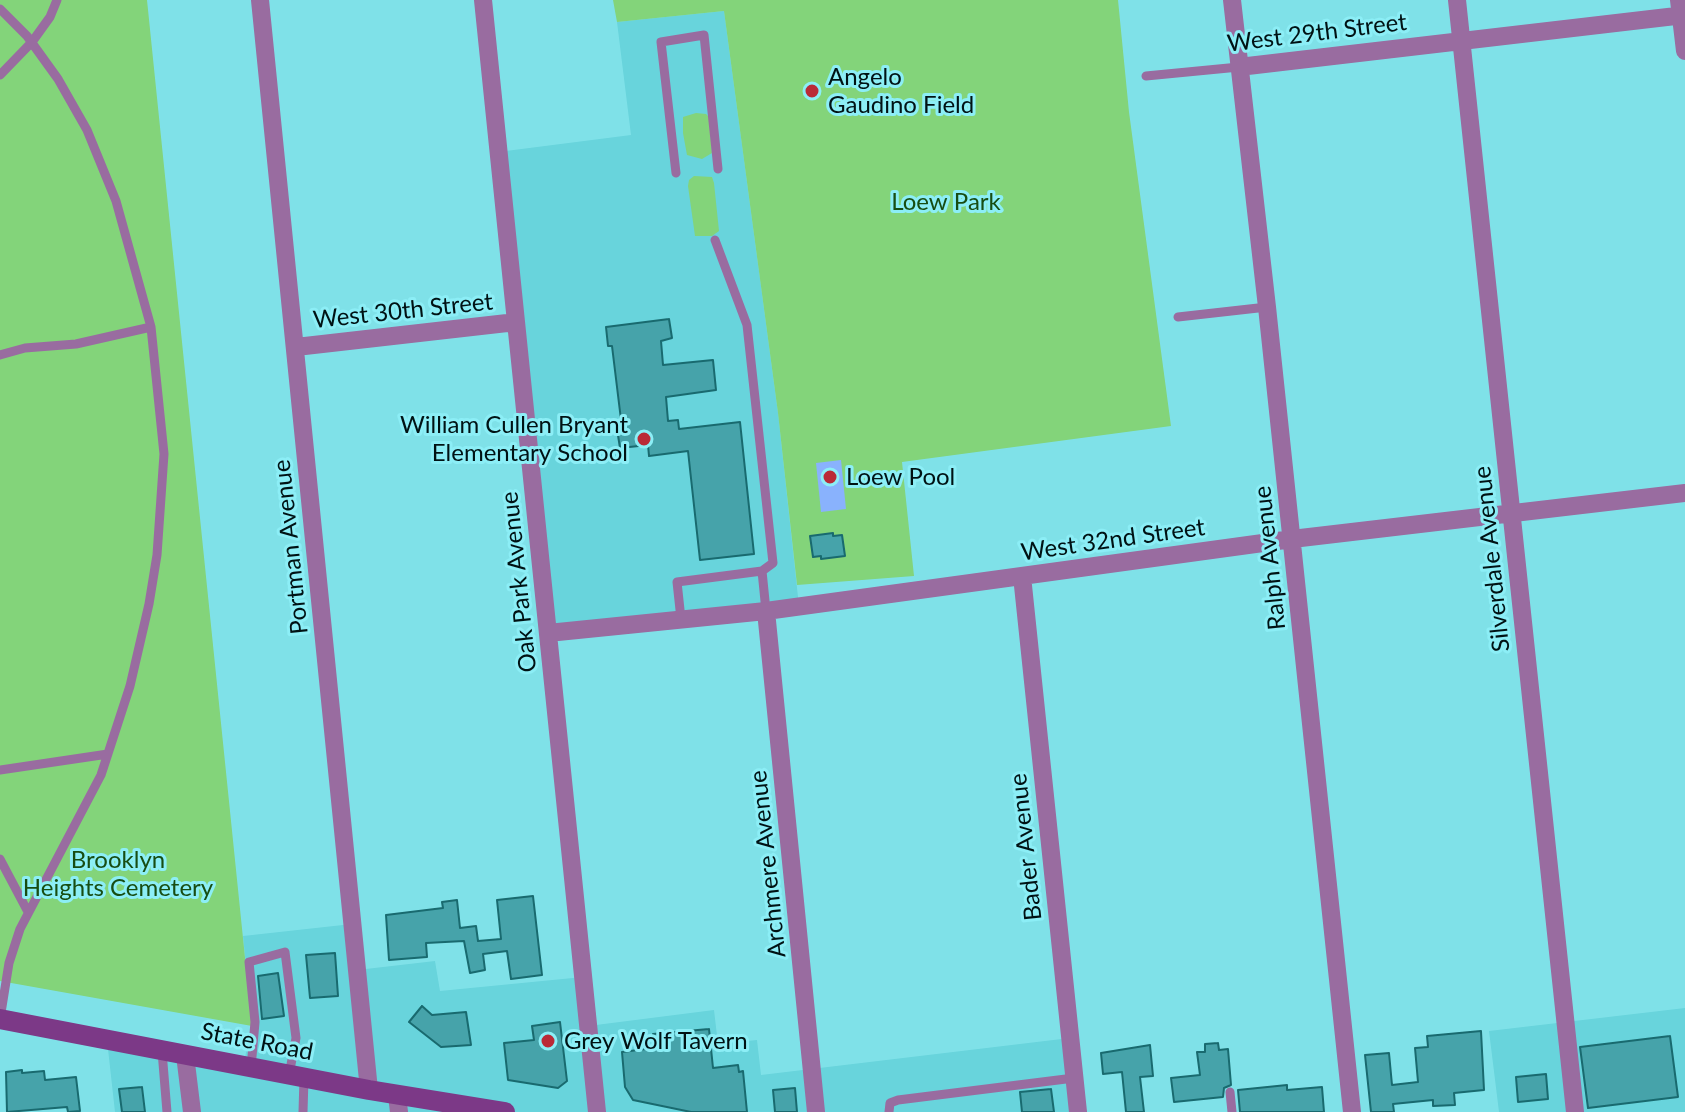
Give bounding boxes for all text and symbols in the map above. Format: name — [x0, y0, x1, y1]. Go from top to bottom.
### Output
street label: West 29th Street — [1226, 8, 1408, 58]
place label: Angelo Gaudino Field — [828, 63, 974, 119]
marker: Angelo Gaudino Field — [803, 82, 821, 100]
park label: Loew Park — [891, 188, 1001, 216]
street label: West 30th Street — [312, 287, 494, 335]
place label: William Cullen Bryant Elementary School — [400, 411, 628, 467]
marker: William Cullen Bryant Elementary School — [635, 430, 653, 448]
street label: Portman Avenue — [268, 458, 314, 636]
place label: Loew Pool — [846, 463, 955, 491]
street label: Silverdale Avenue — [1468, 465, 1516, 653]
marker: Loew Pool — [821, 468, 839, 486]
street label: Ralph Avenue — [1248, 484, 1292, 632]
street label: Oak Park Avenue — [495, 490, 543, 674]
street label: West 32nd Street — [1019, 513, 1207, 567]
street label: Archmere Avenue — [744, 769, 792, 959]
street label: Bader Avenue — [1004, 772, 1048, 922]
park label: Brooklyn Heights Cemetery — [23, 846, 213, 902]
street label: State Road — [199, 1017, 315, 1067]
place label: Grey Wolf Tavern — [564, 1027, 748, 1055]
marker: Grey Wolf Tavern — [539, 1032, 557, 1050]

